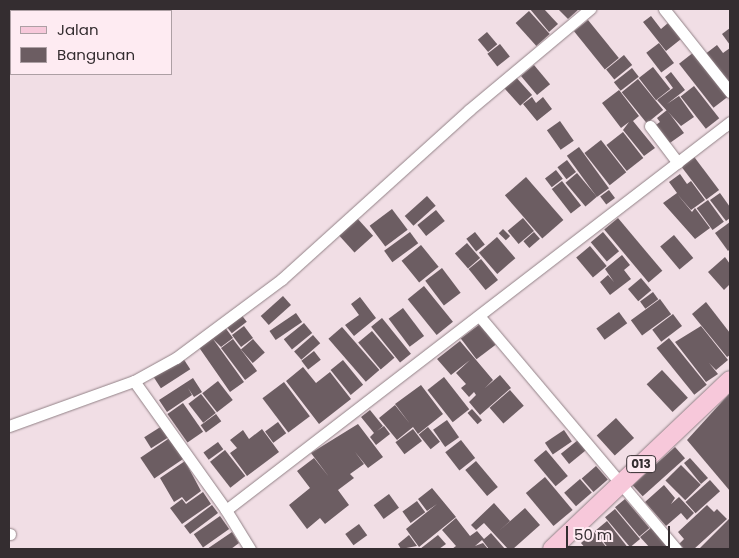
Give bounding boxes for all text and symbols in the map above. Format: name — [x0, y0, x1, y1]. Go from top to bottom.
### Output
legend — [10, 10, 172, 75]
text: Jalan — [57, 19, 99, 40]
text: Bangunan — [57, 44, 135, 65]
road number: 013 — [626, 454, 656, 474]
scale bar — [569, 516, 673, 548]
text: 50 m — [574, 524, 612, 545]

